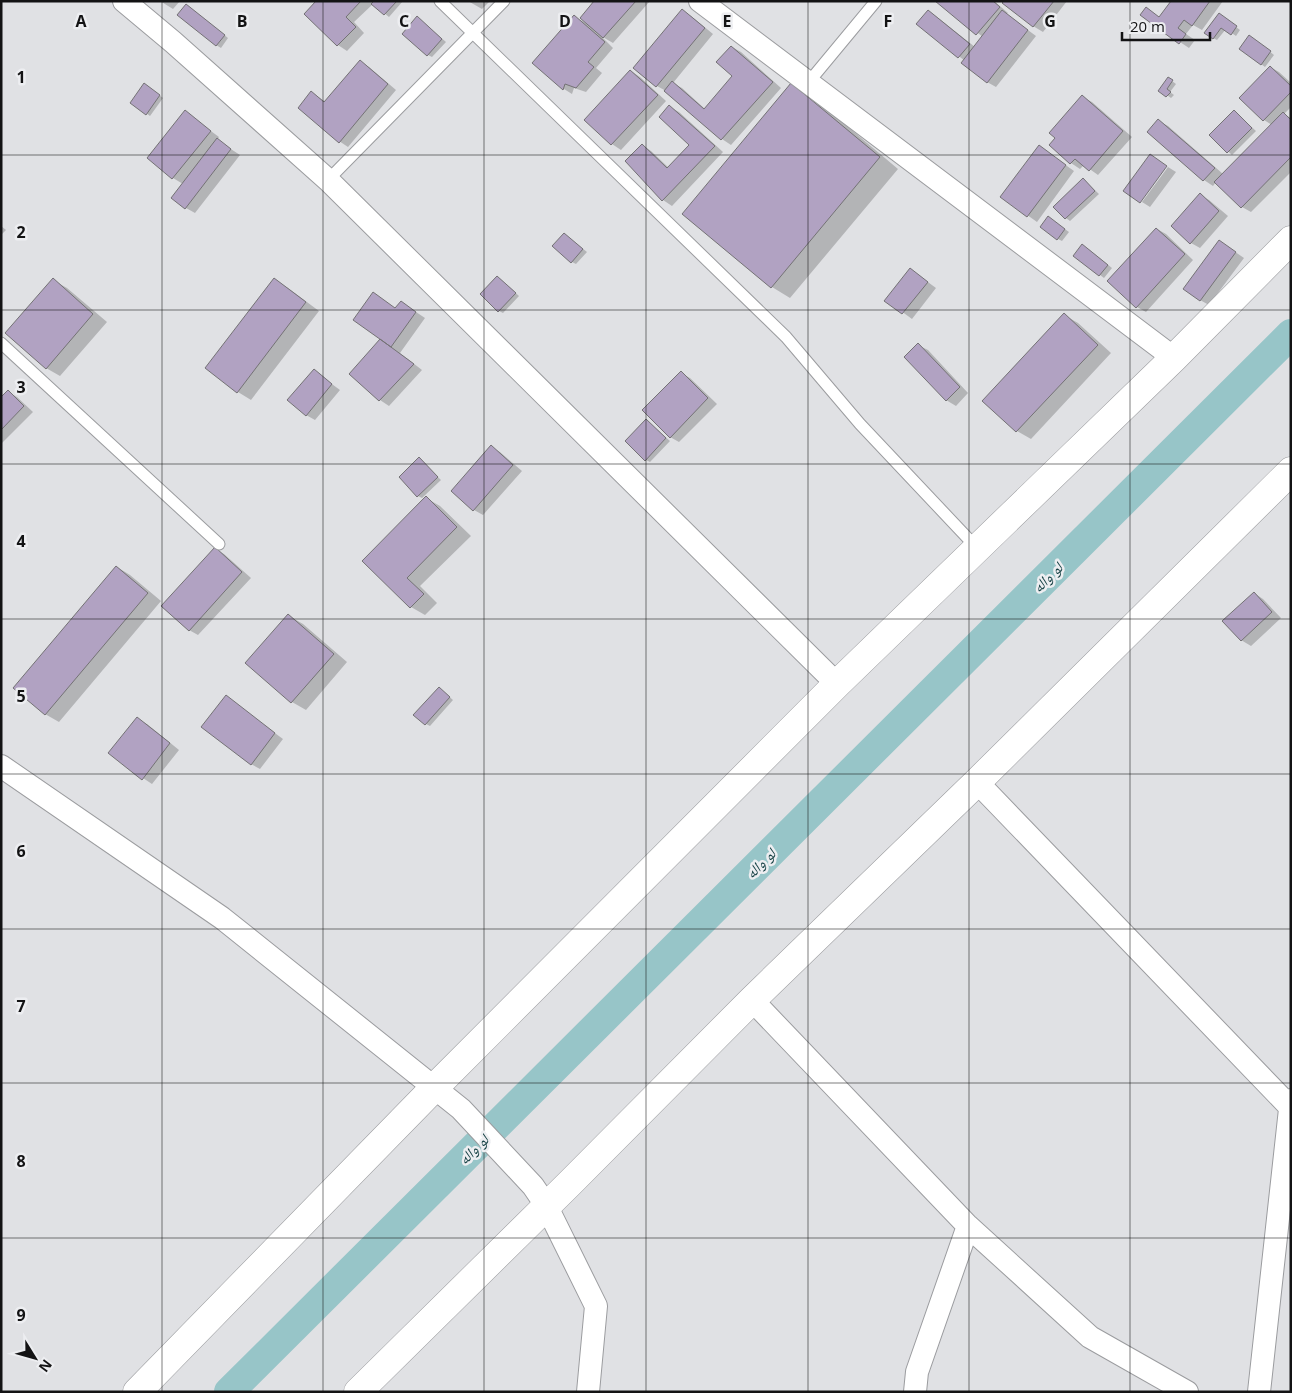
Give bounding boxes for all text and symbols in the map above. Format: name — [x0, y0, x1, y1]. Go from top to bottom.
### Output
text: A — [75, 10, 87, 32]
text: B — [237, 10, 247, 32]
text: C — [399, 10, 409, 32]
text: D — [559, 10, 571, 32]
text: E — [723, 10, 732, 32]
text: F — [884, 10, 892, 32]
text: G — [1044, 10, 1056, 32]
scale bar — [1122, 10, 1210, 42]
text: 20 m — [1130, 16, 1165, 36]
text: 1 — [16, 66, 26, 88]
text: 2 — [16, 221, 26, 243]
text: 3 — [16, 376, 26, 398]
text: 4 — [16, 530, 26, 552]
water label: لو واله — [1028, 556, 1068, 596]
text: 5 — [16, 685, 26, 707]
text: 6 — [16, 840, 26, 862]
water label: لو واله — [741, 842, 781, 882]
text: 7 — [16, 995, 26, 1017]
water label: لو واله — [454, 1128, 494, 1168]
text: 8 — [16, 1150, 26, 1172]
text: 9 — [16, 1304, 26, 1326]
north arrow — [10, 1333, 60, 1383]
text: N — [35, 1356, 57, 1376]

